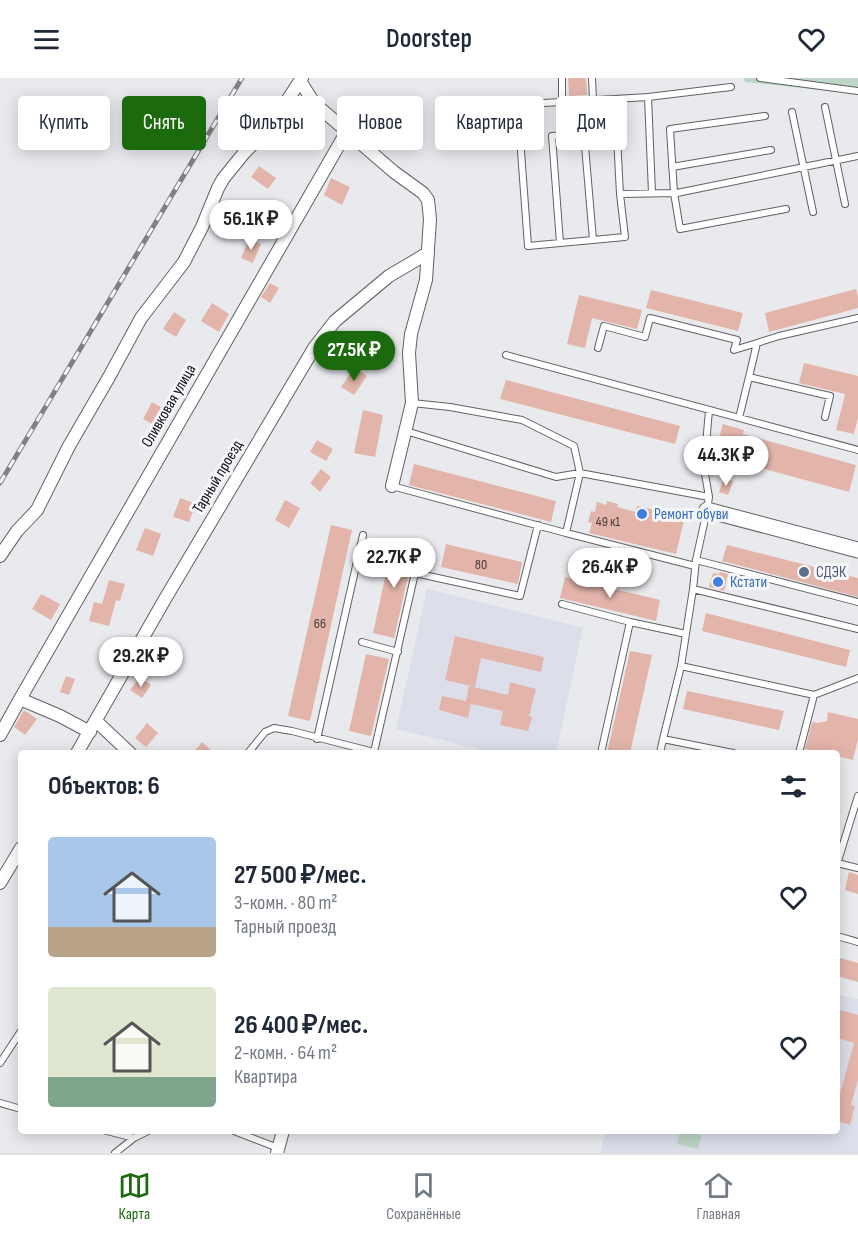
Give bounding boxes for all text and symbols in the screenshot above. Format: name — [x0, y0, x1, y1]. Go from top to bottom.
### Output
icon: menu — [30, 23, 63, 56]
text: Doorstep — [386, 23, 472, 55]
icon: heart — [795, 23, 828, 56]
chip: Купить — [18, 96, 110, 150]
chip: Снять — [122, 96, 206, 150]
chip: Фильтры — [218, 96, 325, 150]
chip: Новое — [337, 96, 423, 150]
chip: Квартира — [435, 96, 544, 150]
chip: Дом — [556, 96, 627, 150]
pin: 56.1K ₽ — [196, 200, 306, 251]
text: 56.1K ₽ — [223, 207, 279, 231]
pin: 27.5K ₽ — [299, 331, 409, 382]
text: 27.5K ₽ — [327, 338, 381, 362]
street label: Оливковая улица — [138, 361, 200, 451]
pin: 44.3K ₽ — [671, 436, 781, 487]
street label: Тарный проезд — [189, 437, 247, 517]
text: 44.3K ₽ — [698, 443, 754, 467]
place label: Ремонт обуви — [654, 505, 728, 524]
marker: Ремонт обуви — [635, 507, 649, 521]
house number: 49 к1 — [596, 513, 620, 530]
pin: 22.7K ₽ — [339, 538, 449, 589]
text: 22.7K ₽ — [367, 545, 421, 569]
pin: 26.4K ₽ — [555, 548, 665, 599]
text: 26.4K ₽ — [582, 555, 638, 579]
house number: 80 — [475, 556, 487, 573]
place label: СДЭК — [816, 563, 847, 582]
marker: СДЭК — [797, 565, 811, 579]
place label: Кстати — [730, 573, 767, 592]
marker: Кстати — [711, 575, 725, 589]
house number: 66 — [314, 615, 326, 632]
pin: 29.2K ₽ — [86, 637, 196, 688]
text: 29.2K ₽ — [113, 644, 169, 668]
icon: filters — [777, 770, 810, 803]
text: Объектов: 6 — [48, 771, 160, 802]
text: 27 500 ₽/мес. — [234, 860, 367, 891]
icon: home — [96, 861, 168, 933]
icon: heart — [777, 881, 810, 914]
text: 3-комн. · 80 m² — [234, 891, 338, 915]
text: Тарный проезд — [234, 915, 336, 939]
text: 26 400 ₽/мес. — [234, 1010, 368, 1041]
icon: home — [96, 1011, 168, 1083]
icon: heart — [777, 1031, 810, 1064]
text: 2-комн. · 64 m² — [234, 1041, 337, 1065]
text: Квартира — [234, 1065, 298, 1089]
tab: Карта — [118, 1169, 151, 1224]
tab: Сохранённые — [386, 1169, 461, 1224]
tab: Главная — [697, 1169, 740, 1224]

